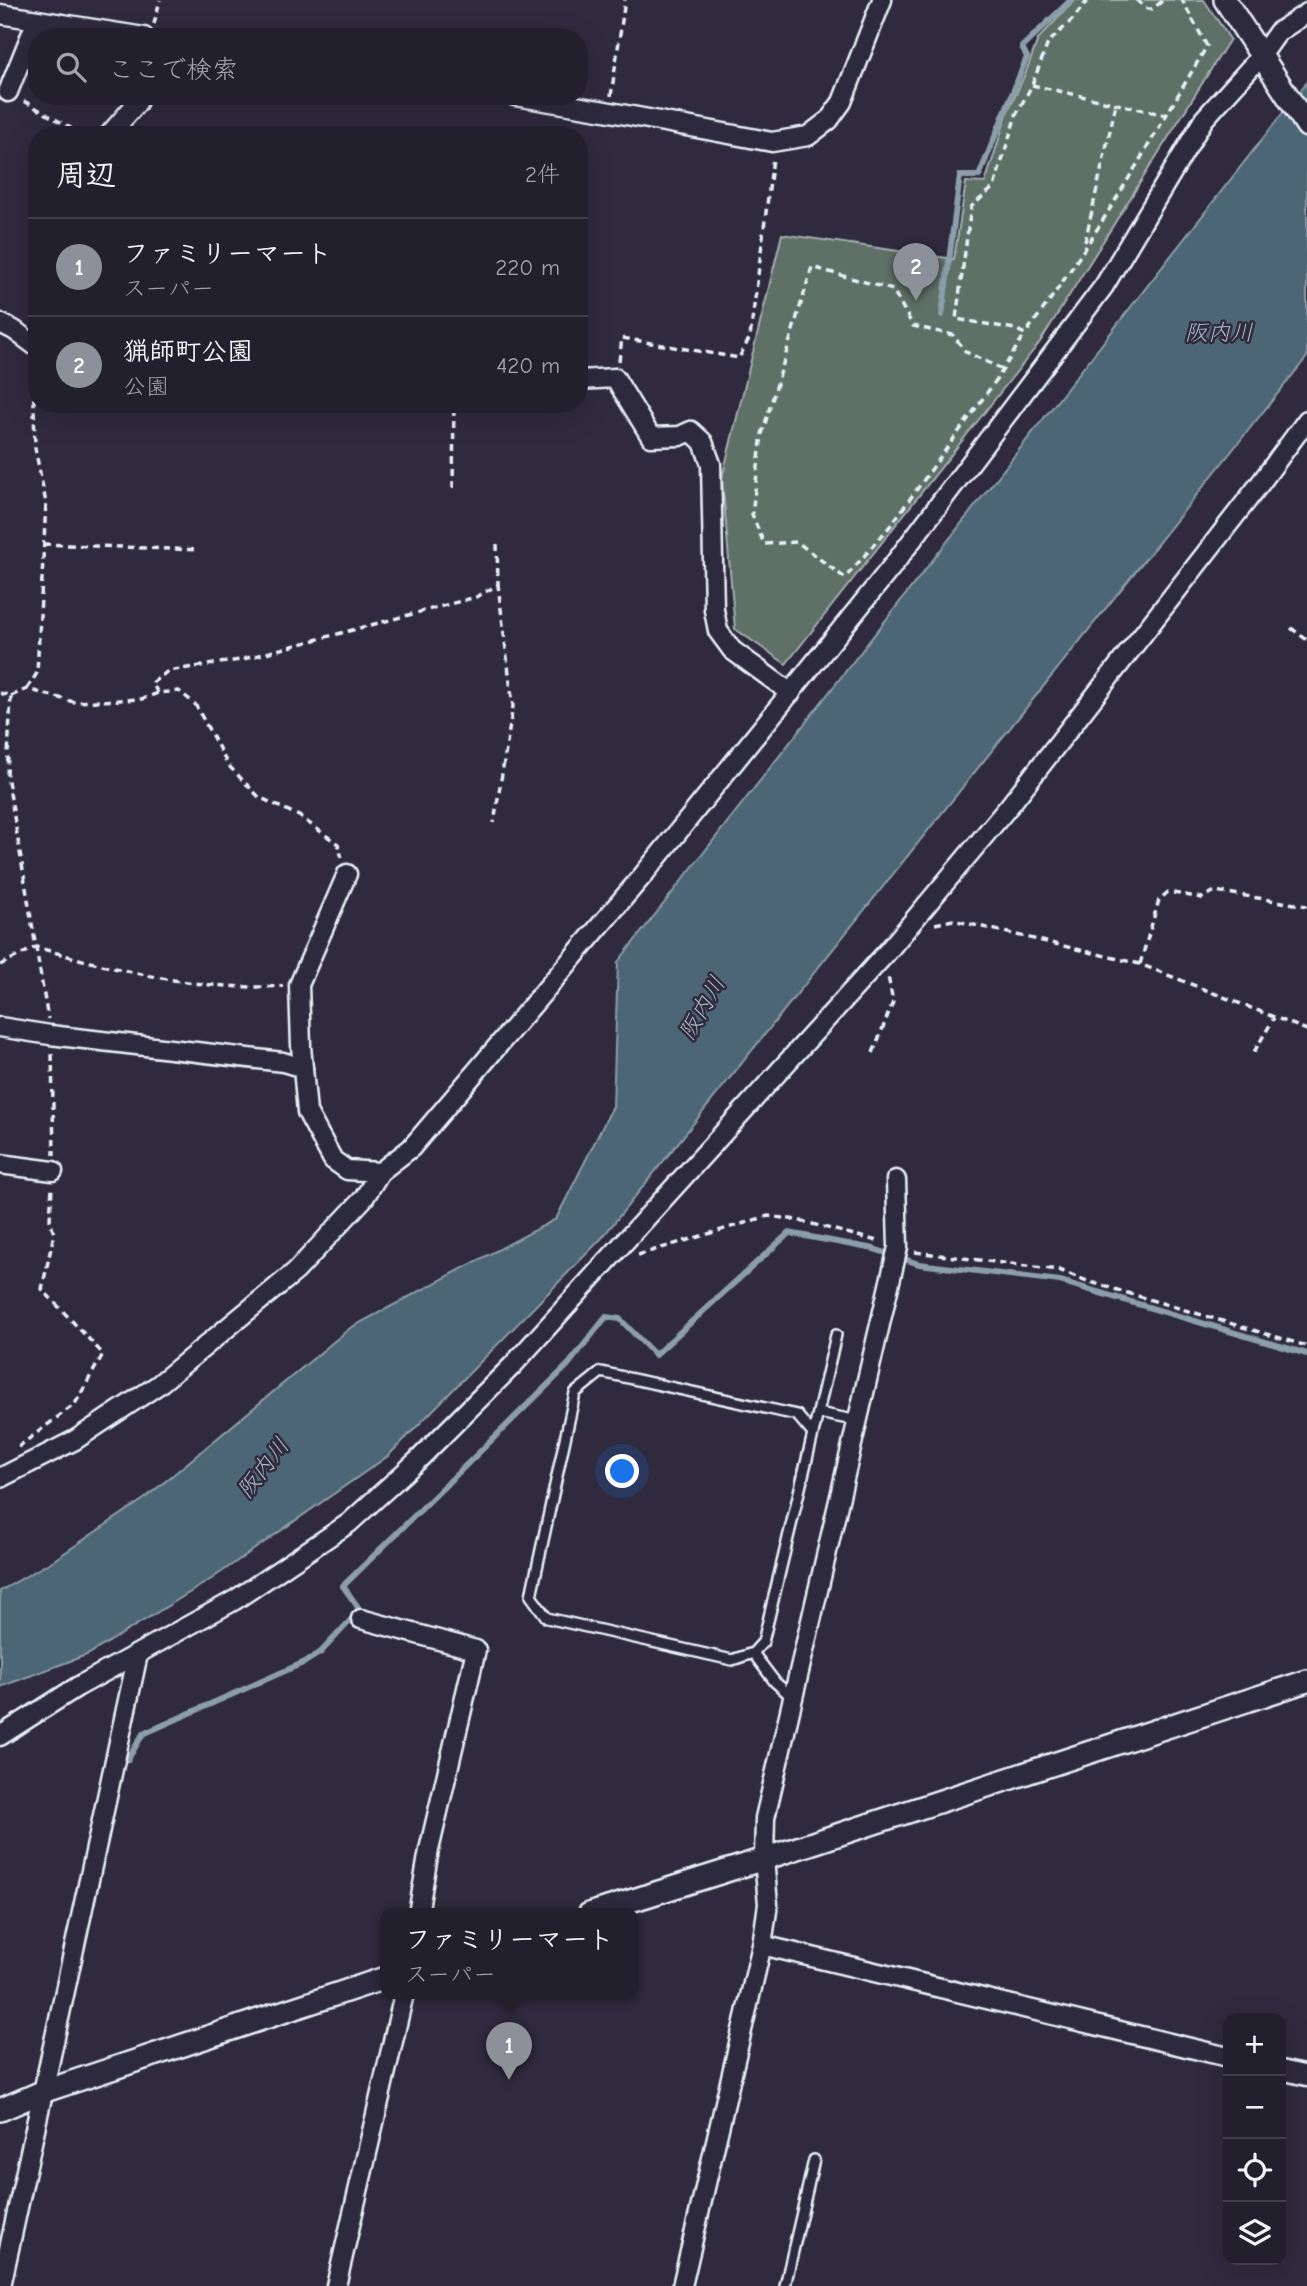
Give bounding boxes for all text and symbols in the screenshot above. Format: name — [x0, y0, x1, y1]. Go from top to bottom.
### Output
search box — [28, 28, 588, 105]
icon: search — [52, 48, 90, 86]
text: ここで検索 — [108, 55, 238, 85]
text: 周辺 — [56, 158, 116, 193]
text: 2件 — [525, 161, 560, 188]
text: ファミリーマート — [123, 239, 332, 269]
pin: 2 — [893, 243, 939, 301]
text: 1 — [74, 254, 84, 281]
text: 220 m — [495, 254, 560, 281]
text: スーパー — [123, 275, 214, 302]
water label: 阪内川 — [1185, 319, 1254, 346]
text: 猟師町公園 — [123, 337, 253, 367]
text: 2 — [73, 352, 85, 379]
text: 420 m — [496, 352, 560, 379]
text: 公園 — [123, 373, 169, 400]
water label: 阪内川 — [673, 971, 731, 1045]
water label: 阪内川 — [231, 1433, 295, 1503]
your location — [605, 1454, 639, 1488]
popup — [380, 1908, 639, 1999]
text: ファミリーマート — [405, 1925, 614, 1955]
text: スーパー — [405, 1961, 496, 1988]
map controls — [1223, 2013, 1286, 2265]
button: + — [1223, 2013, 1286, 2076]
pin: 1 — [486, 2022, 532, 2080]
button: − — [1223, 2076, 1286, 2139]
button: locate — [1223, 2139, 1286, 2202]
button: layers — [1223, 2202, 1286, 2265]

